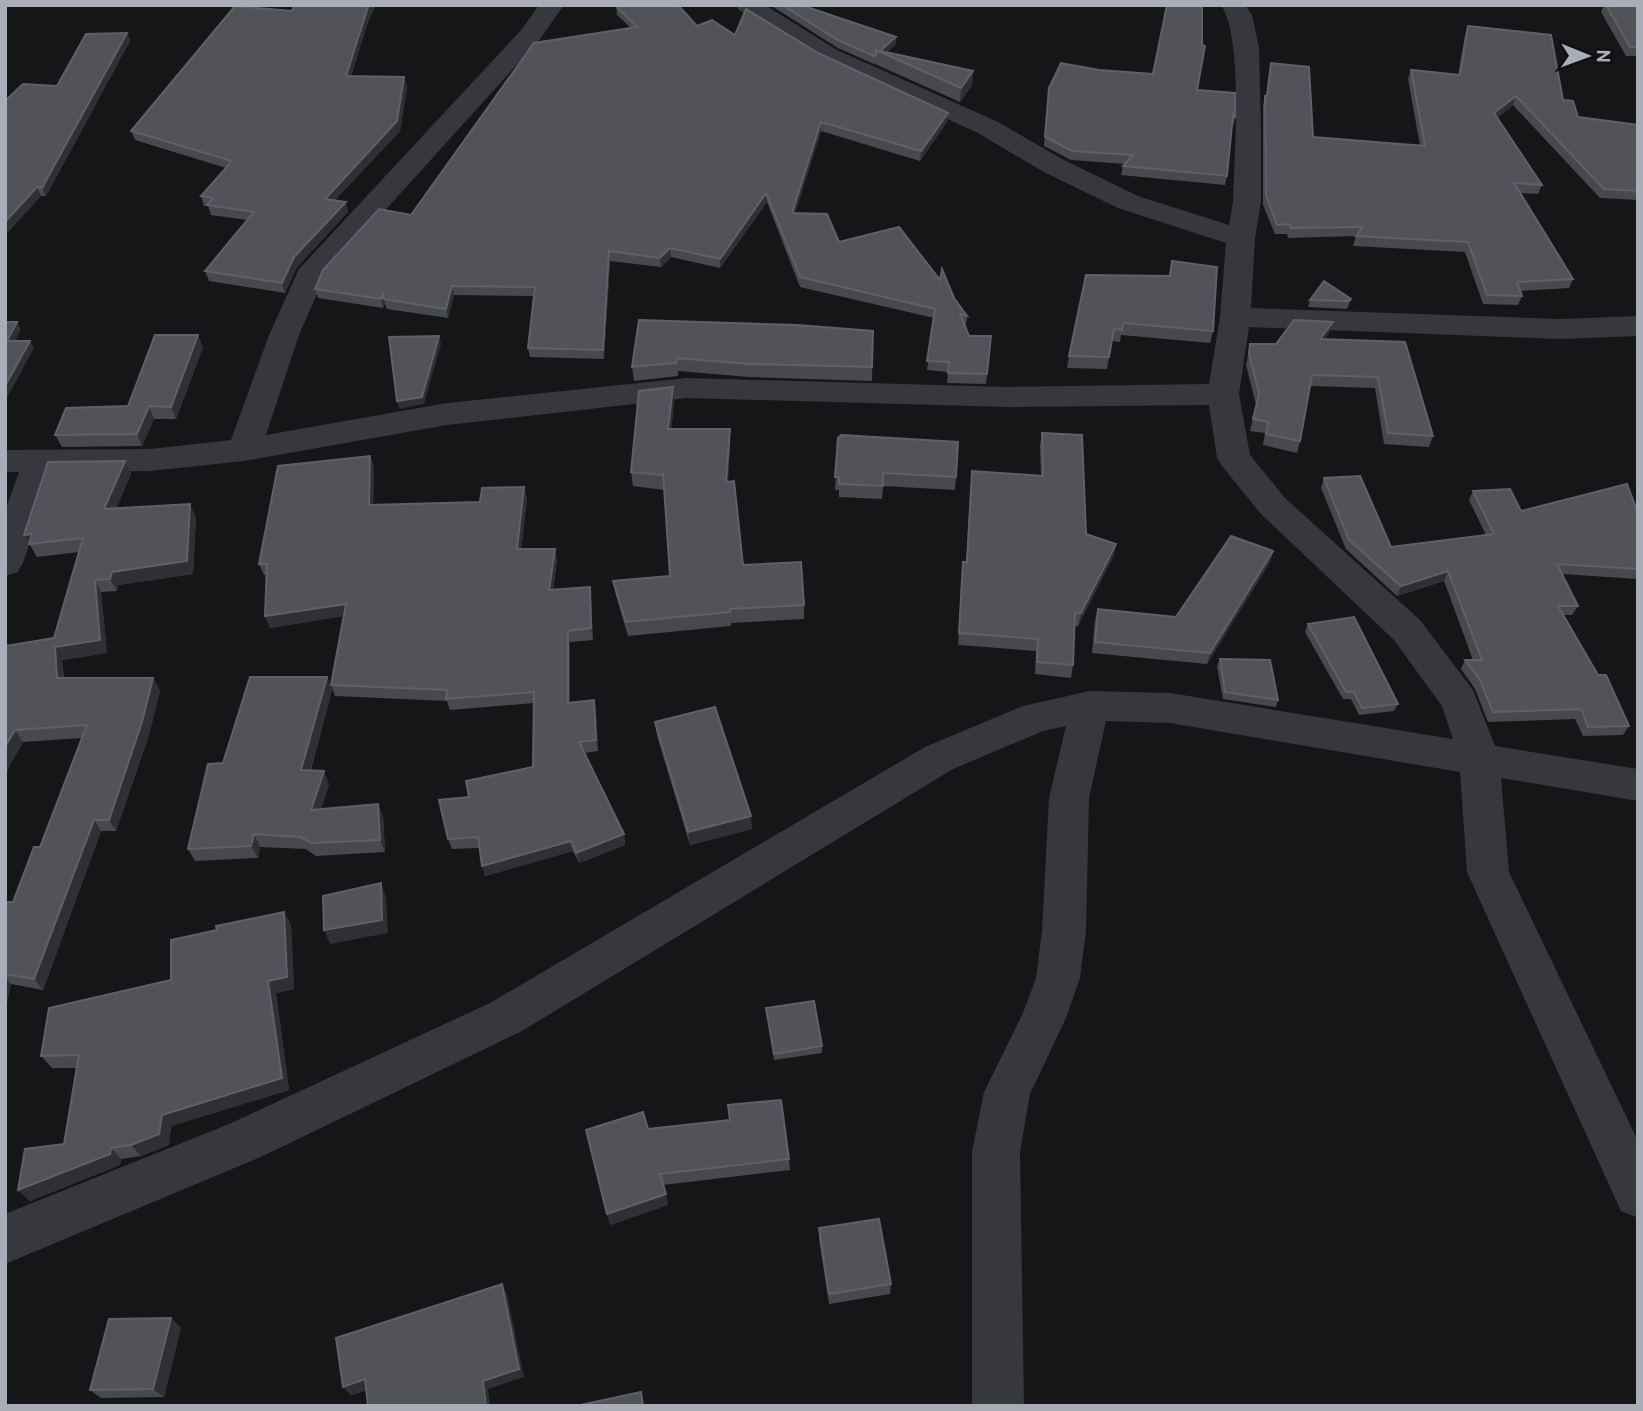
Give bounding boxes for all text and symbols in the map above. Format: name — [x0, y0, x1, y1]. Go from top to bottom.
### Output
north arrow — [1552, 21, 1622, 91]
text: N — [1590, 49, 1614, 63]

